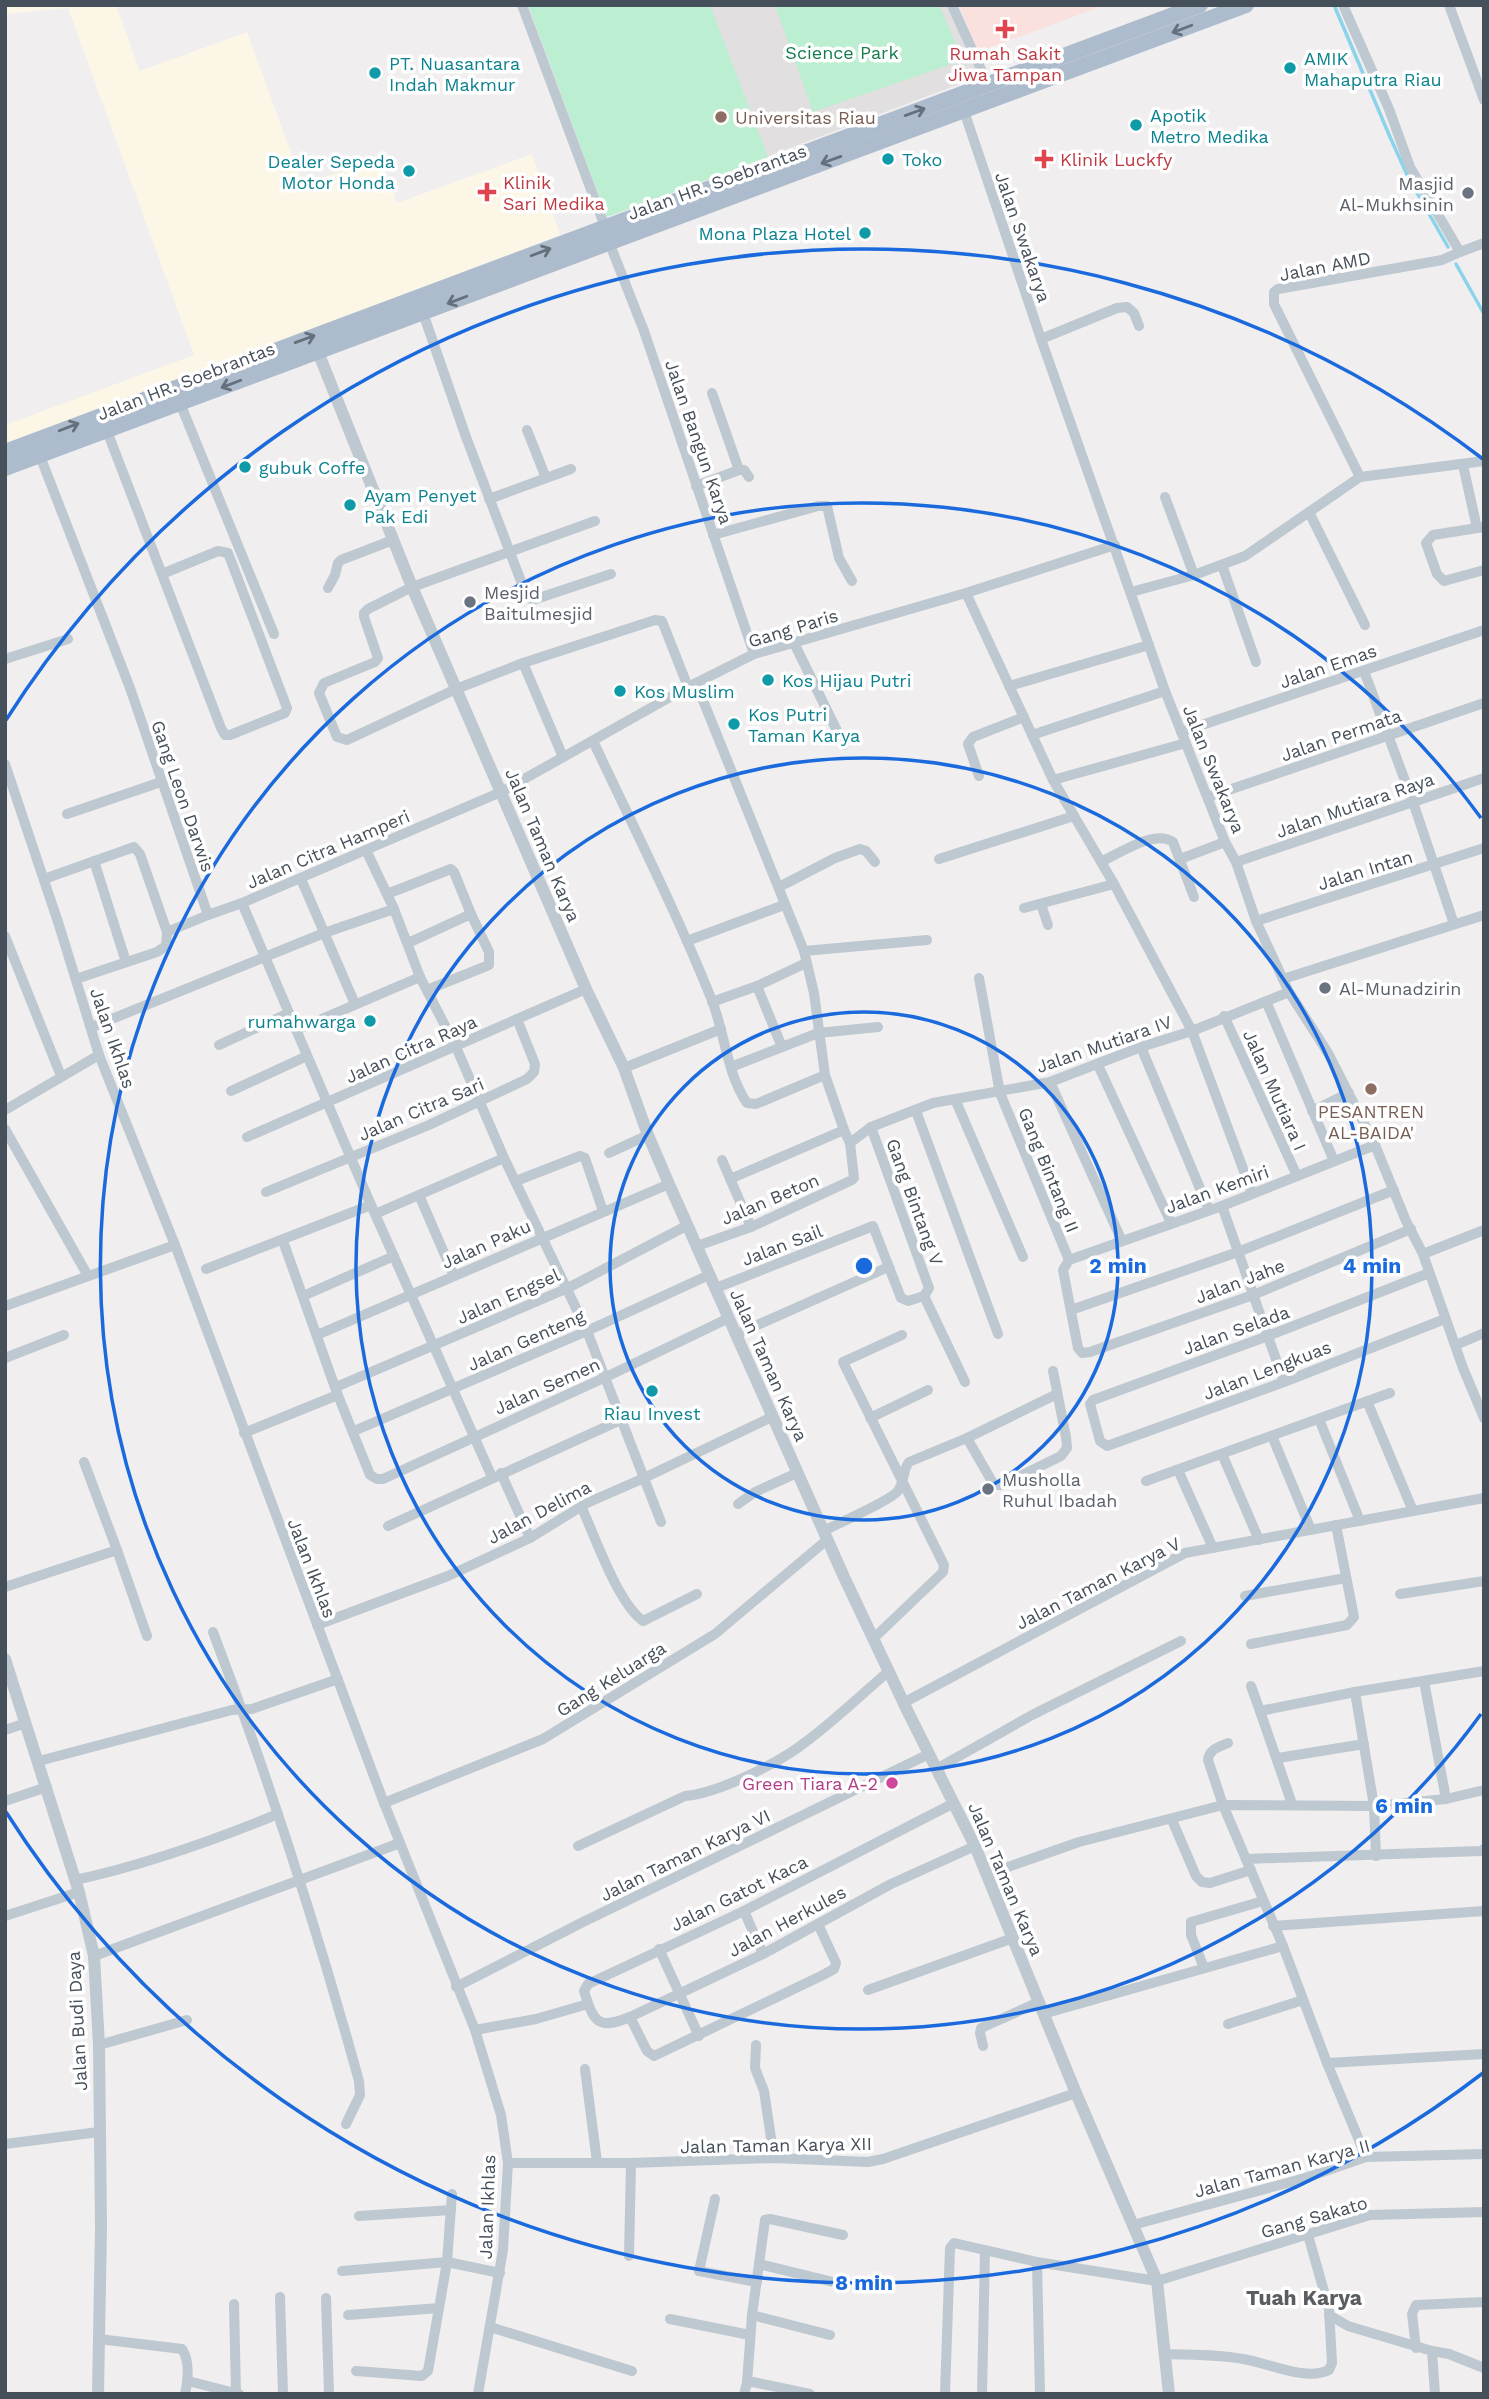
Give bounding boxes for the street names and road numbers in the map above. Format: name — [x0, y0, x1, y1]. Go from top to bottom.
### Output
street label: Jalan HR. Soebrantas — [625, 140, 809, 224]
street label: Jalan Swakarya — [991, 169, 1055, 305]
street label: Jalan AMD — [1278, 247, 1372, 285]
street label: Jalan HR. Soebrantas — [94, 337, 278, 425]
street label: Jalan Bangun Karya — [661, 357, 737, 527]
street label: Gang Paris — [746, 604, 840, 652]
street label: Jalan Emas — [1277, 640, 1379, 692]
street label: Jalan Swakarya — [1179, 702, 1249, 836]
street label: Jalan Permata — [1278, 705, 1404, 765]
street label: Gang Leon Darwis — [147, 717, 219, 875]
street label: Jalan Taman Karya — [501, 765, 585, 925]
street label: Jalan Mutiara Raya — [1273, 768, 1437, 842]
street label: Jalan Citra Hamperi — [243, 805, 413, 893]
street label: Jalan Intan — [1315, 846, 1415, 894]
street label: Jalan Ikhlas — [86, 985, 140, 1091]
street label: Jalan Citra Raya — [342, 1011, 480, 1087]
street label: Jalan Mutiara IV — [1034, 1011, 1175, 1077]
street label: Jalan Mutiara I — [1239, 1026, 1311, 1154]
street label: Jalan Citra Sari — [355, 1073, 487, 1145]
street label: Gang Bintang II — [1014, 1104, 1084, 1236]
street label: Gang Bintang V — [882, 1136, 948, 1269]
street label: Jalan Kemiri — [1162, 1161, 1272, 1217]
street label: Jalan Beton — [718, 1169, 822, 1229]
street label: Jalan Paku — [438, 1215, 534, 1273]
street label: Jalan Sail — [739, 1220, 826, 1270]
street label: Jalan Jahe — [1192, 1254, 1288, 1308]
street label: Jalan Engsel — [453, 1264, 563, 1328]
street label: Jalan Taman Karya — [726, 1285, 812, 1445]
street label: Jalan Selada — [1180, 1301, 1292, 1359]
street label: Jalan Genteng — [464, 1305, 588, 1375]
street label: Jalan Lengkuas — [1200, 1336, 1334, 1404]
street label: Jalan Semen — [491, 1353, 603, 1419]
street label: Jalan Delima — [484, 1476, 594, 1548]
street label: Jalan Ikhlas — [283, 1515, 341, 1621]
street label: Jalan Taman Karya V — [1012, 1532, 1184, 1634]
street label: Gang Keluarga — [552, 1637, 670, 1721]
street label: Jalan Taman Karya — [964, 1799, 1048, 1959]
street label: Jalan Taman Karya VI — [596, 1805, 774, 1905]
street label: Jalan Gatot Kaca — [667, 1851, 811, 1935]
street label: Jalan Herkules — [724, 1881, 850, 1961]
street label: Jalan Budi Daya — [63, 1951, 91, 2091]
street label: Jalan Taman Karya XII — [680, 2133, 872, 2157]
street label: Jalan Taman Karya II — [1192, 2134, 1372, 2202]
street label: Jalan Ikhlas — [475, 2154, 499, 2260]
street label: Gang Sakato — [1258, 2192, 1370, 2242]

